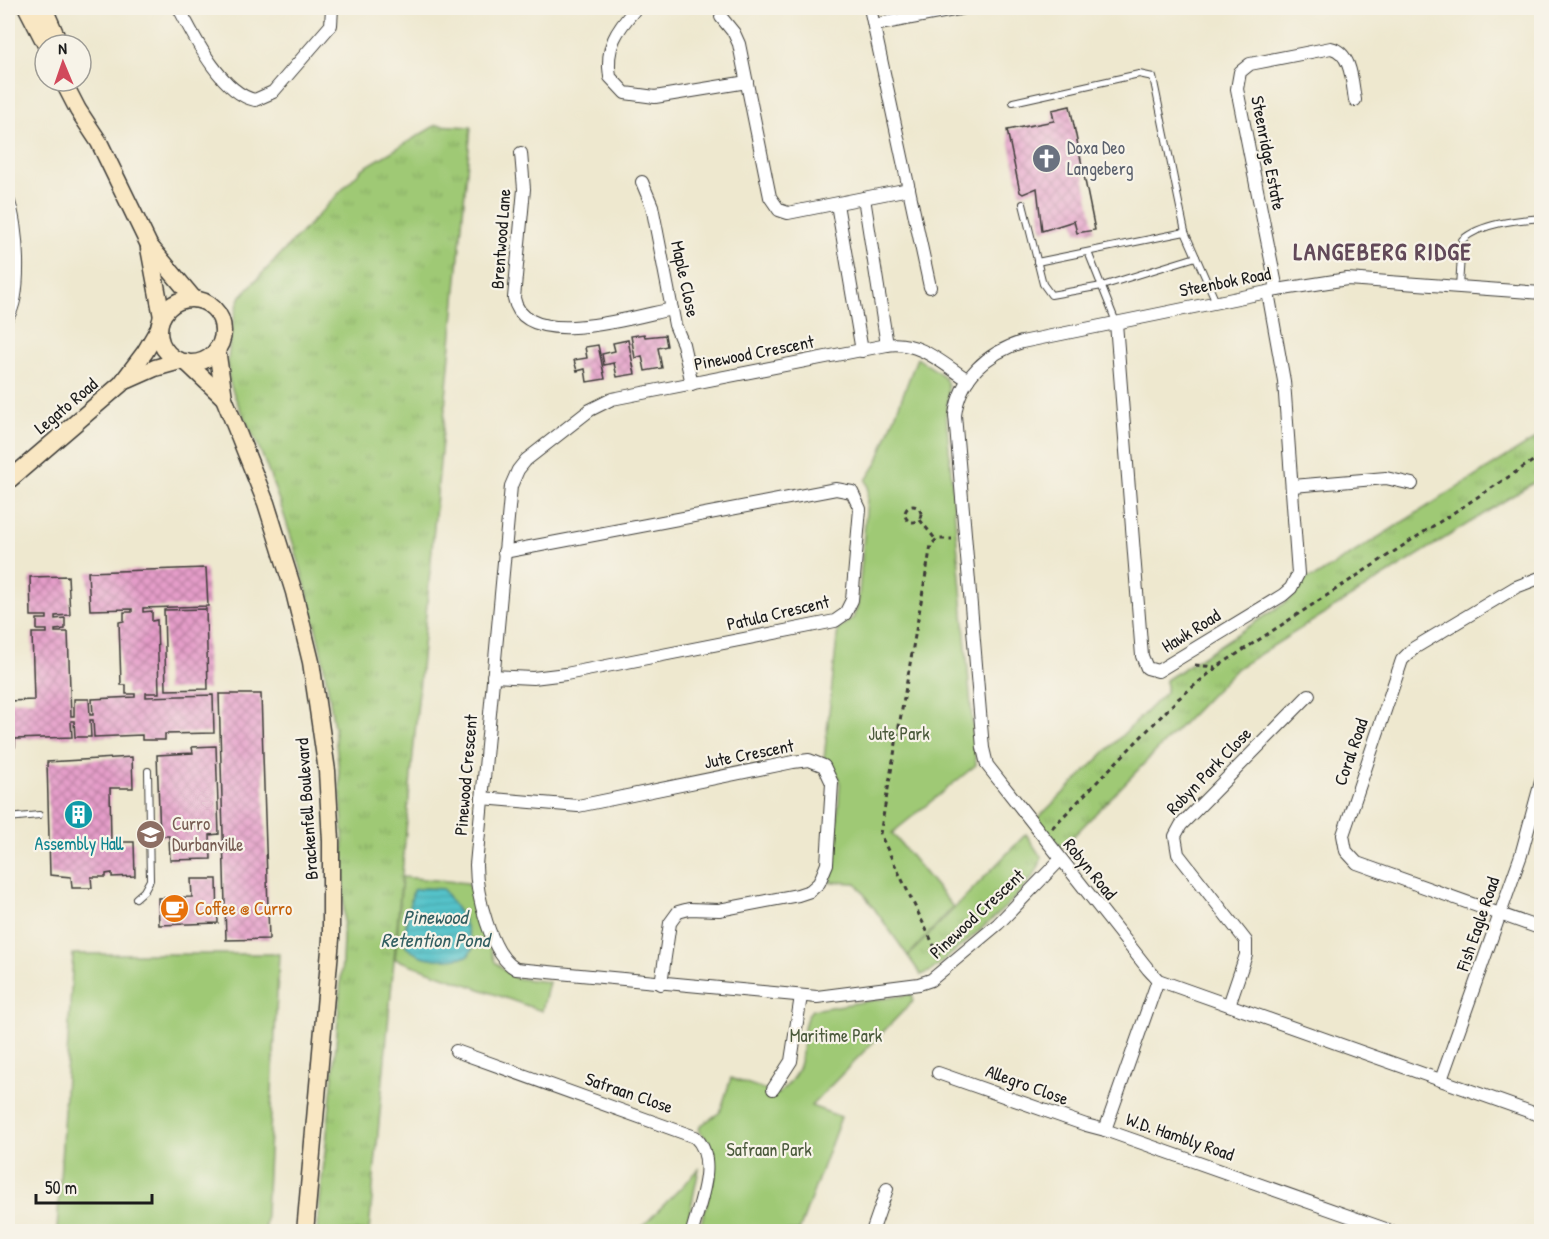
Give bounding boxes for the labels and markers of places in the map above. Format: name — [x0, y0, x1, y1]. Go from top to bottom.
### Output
place label: Doxa Deo Langeberg — [1067, 135, 1134, 181]
church icon: Doxa Deo Langeberg — [1030, 142, 1062, 174]
building icon: Assembly Hall — [63, 799, 95, 831]
place label: Curro Durbanville — [172, 811, 243, 857]
school or university icon: Curro Durbanville — [135, 818, 167, 850]
place label: Assembly Hall — [34, 831, 124, 856]
cafe icon: Coffee @ Curro — [158, 893, 190, 925]
place label: Coffee @ Curro — [195, 896, 292, 921]

